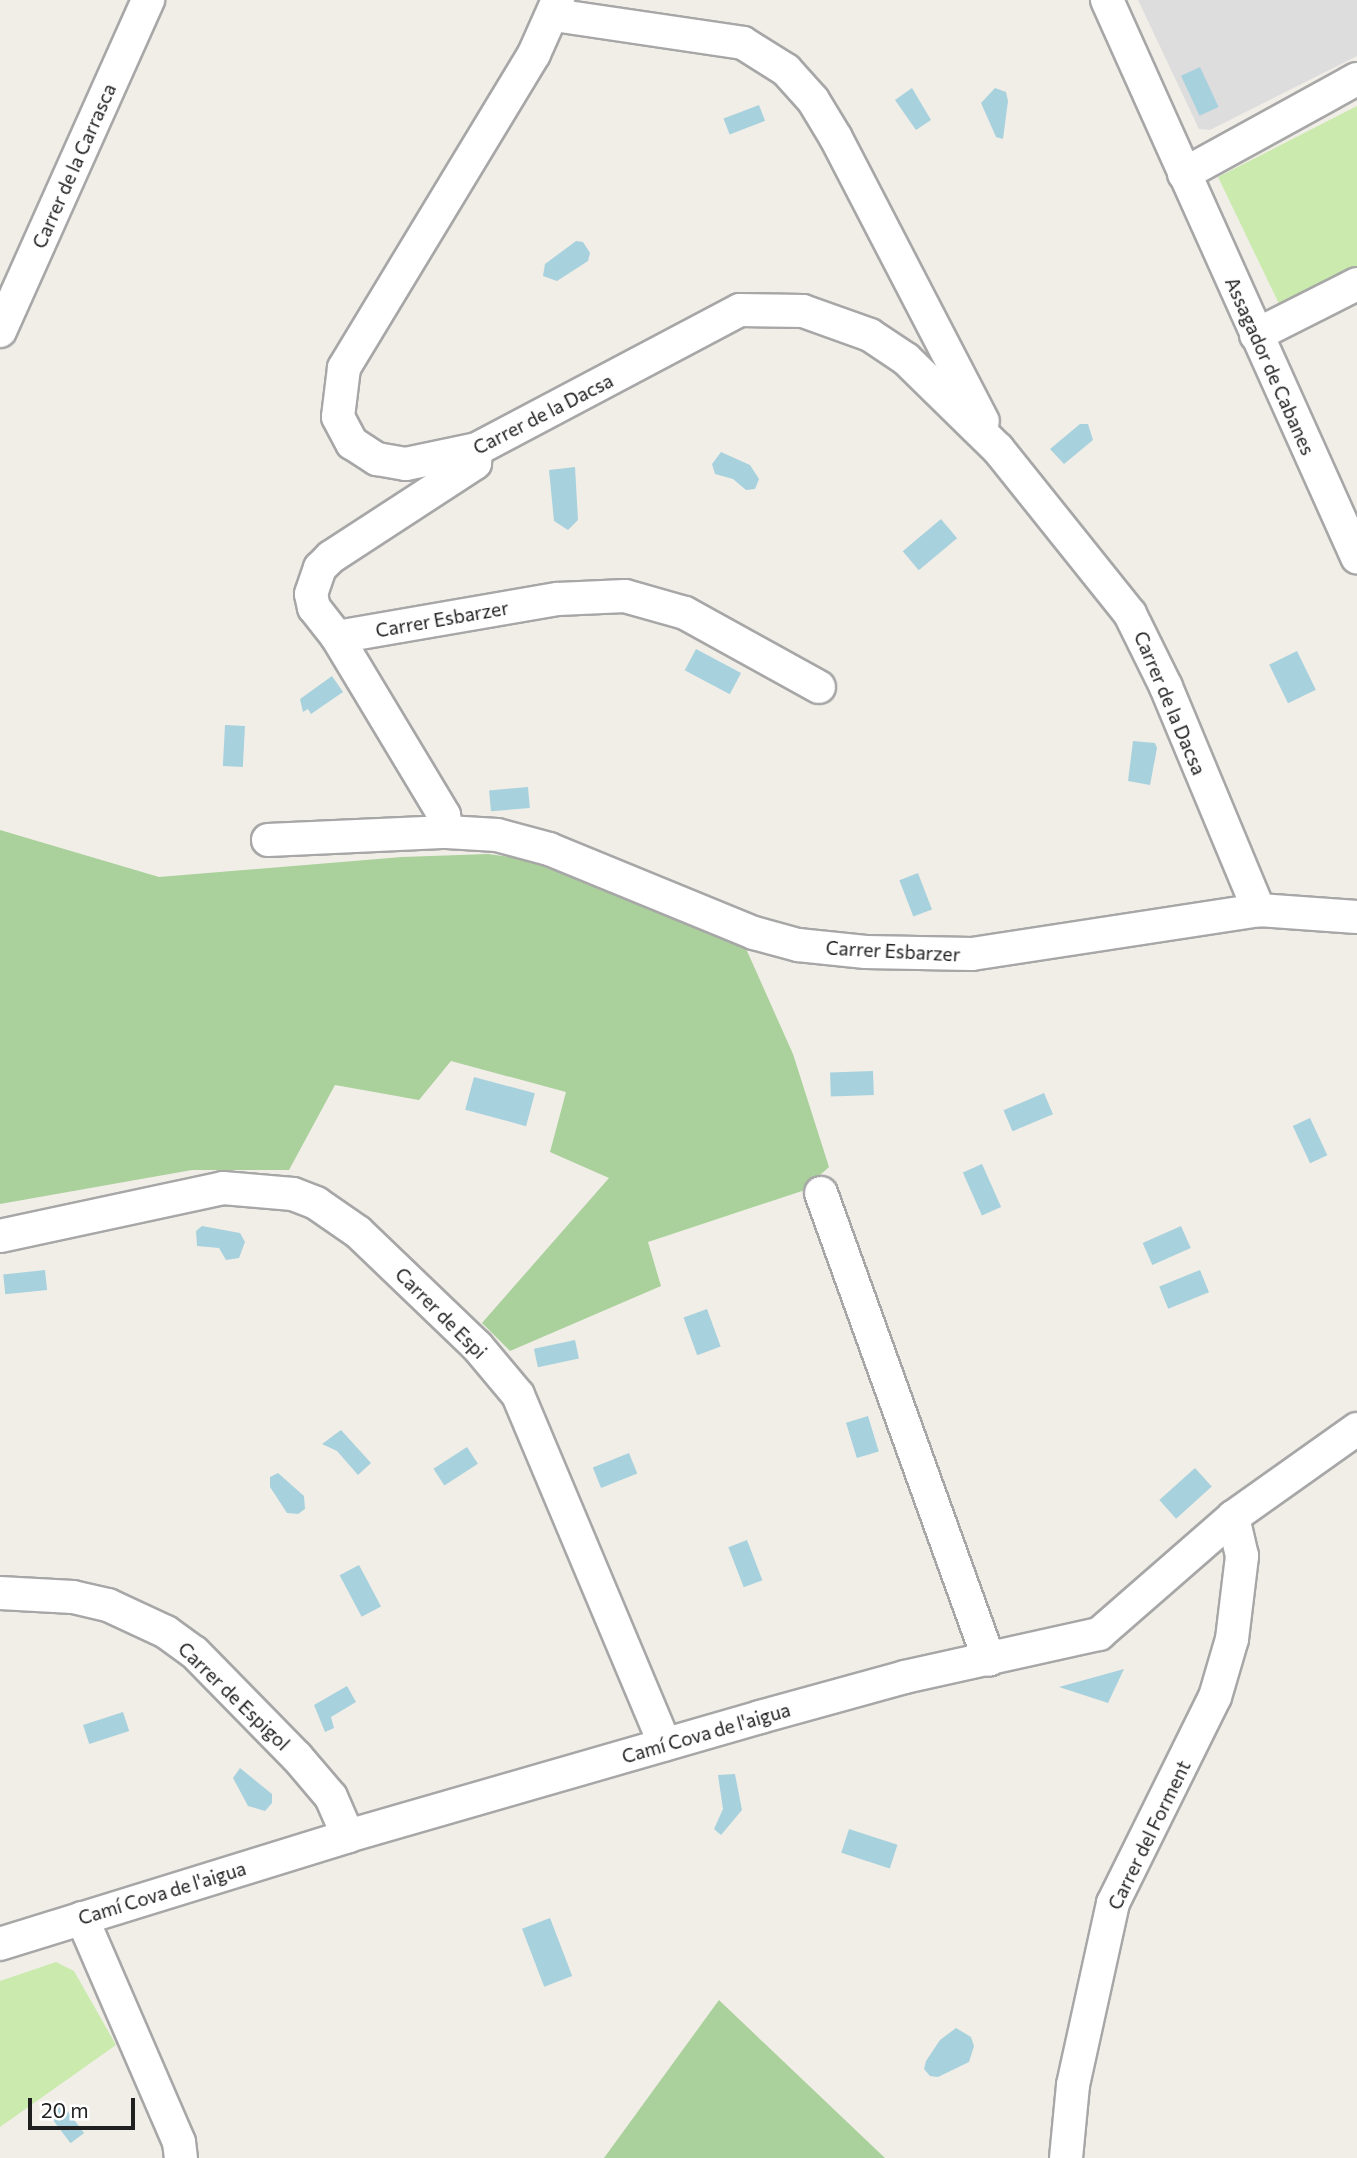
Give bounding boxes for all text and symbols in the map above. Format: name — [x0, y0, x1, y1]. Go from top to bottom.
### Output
street label: Carrer de la Carrasca — [27, 80, 121, 252]
street label: Assagador de Cabanes — [1220, 274, 1320, 458]
street label: Carrer de la Dacsa — [469, 369, 617, 459]
street label: Carrer Esbarzer — [374, 596, 510, 642]
street label: Carrer de la Dacsa — [1129, 628, 1211, 778]
street label: Carrer Esbarzer — [825, 936, 961, 966]
street label: Carrer de Espi — [391, 1263, 491, 1363]
street label: Carrer de Espigol — [174, 1637, 294, 1755]
street label: Camí Cova de l'aigua — [619, 1698, 793, 1768]
street label: Carrer del Forment — [1103, 1757, 1195, 1913]
street label: Camí Cova de l'aigua — [75, 1857, 249, 1929]
scale bar — [32, 2084, 138, 2128]
text: 20 m — [41, 2097, 89, 2122]

